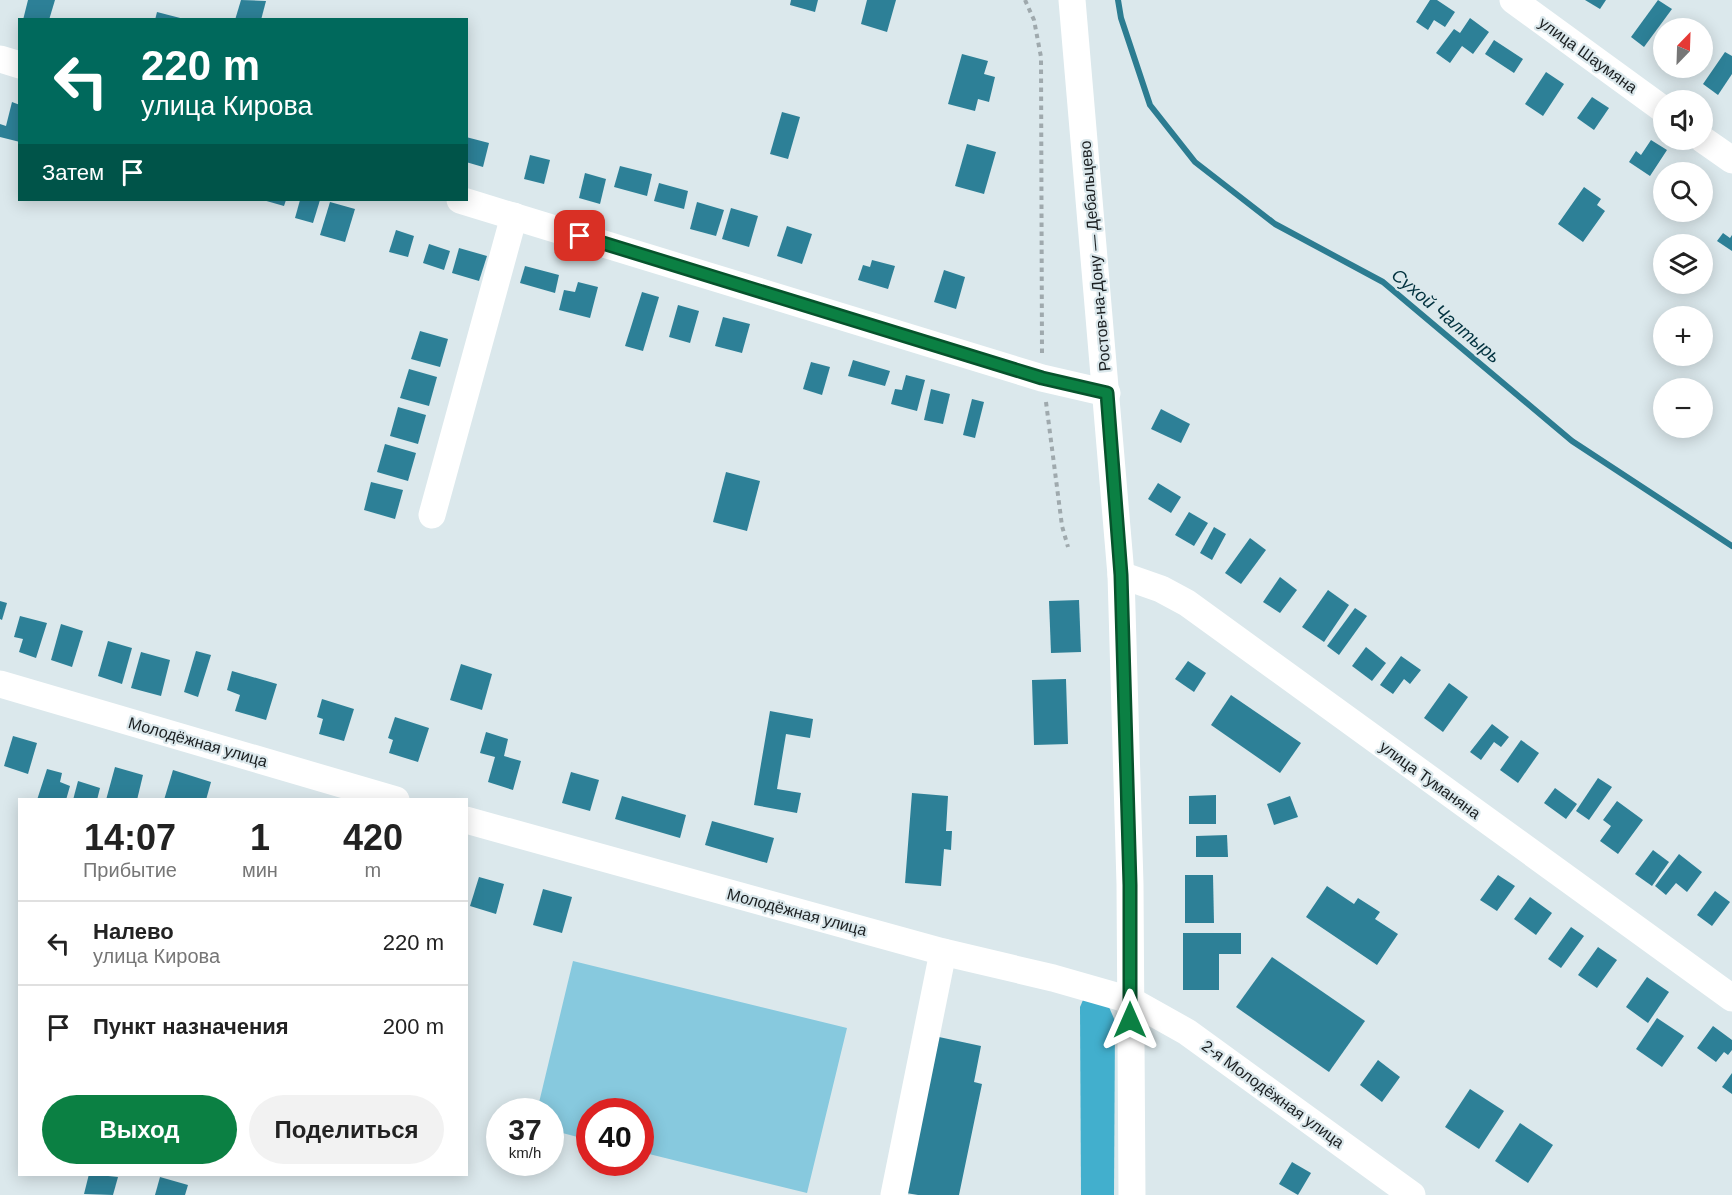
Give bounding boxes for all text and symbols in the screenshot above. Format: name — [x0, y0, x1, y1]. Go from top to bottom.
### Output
street label: улица Шаумяна — [1536, 14, 1640, 96]
north arrow — [1653, 18, 1713, 78]
map controls — [1653, 18, 1713, 438]
icon: left — [42, 42, 120, 120]
text: 220 m — [141, 42, 260, 89]
button: sound — [1653, 90, 1713, 150]
text: улица Кирова — [141, 91, 313, 121]
street label: Ростов-на-Дону — Дебальцево — [1076, 140, 1114, 372]
icon: arrive — [116, 156, 149, 189]
text: Затем — [42, 160, 104, 185]
button: search — [1653, 162, 1713, 222]
pin — [554, 210, 605, 261]
icon: arrive — [563, 219, 596, 252]
button: layers — [1653, 234, 1713, 294]
water label: Сухой Чалтырь — [1388, 265, 1504, 367]
button: + — [1653, 306, 1713, 366]
button: − — [1653, 378, 1713, 438]
street label: Молодёжная улица — [126, 714, 270, 770]
street label: улица Туманяна — [1376, 738, 1484, 822]
text: 14:07 — [84, 817, 176, 858]
text: 1 — [250, 817, 270, 858]
text: 420 — [343, 817, 403, 858]
text: Прибытие — [83, 859, 177, 881]
text: мин — [242, 859, 278, 881]
text: m — [365, 859, 381, 881]
street label: Молодёжная улица — [725, 885, 869, 939]
text: Налево — [93, 919, 174, 944]
icon: left — [42, 927, 75, 960]
text: 220 m — [383, 930, 444, 955]
text: улица Кирова — [93, 945, 220, 967]
position arrow — [1098, 988, 1162, 1052]
icon: arrive — [42, 1011, 75, 1044]
text: Пункт назначения — [93, 1014, 289, 1039]
text: 200 m — [383, 1014, 444, 1039]
street label: 2-я Молодёжная улица — [1199, 1037, 1347, 1151]
button: Выход — [42, 1095, 237, 1164]
button: Поделиться — [249, 1095, 444, 1164]
speed limit sign: 40 — [576, 1098, 654, 1176]
text: 37 — [508, 1113, 542, 1146]
text: km/h — [509, 1144, 541, 1161]

